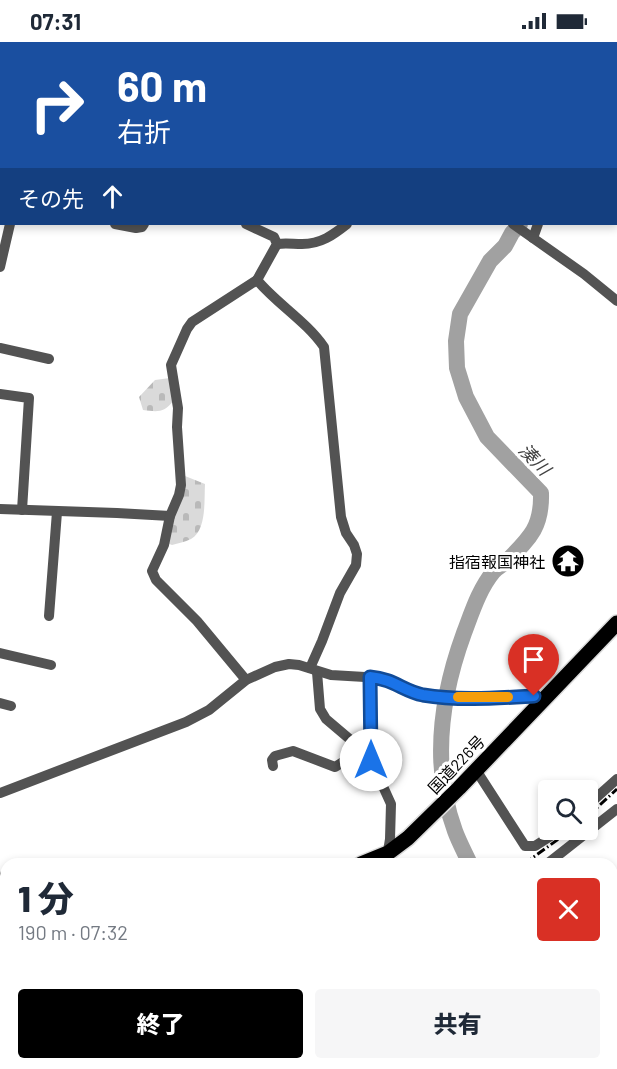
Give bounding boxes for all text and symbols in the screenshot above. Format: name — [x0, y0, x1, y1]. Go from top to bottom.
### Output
text: 07:31 — [30, 8, 81, 34]
text: 60 m — [117, 60, 207, 110]
icon: right — [18, 66, 96, 144]
text: 右折 — [117, 115, 171, 147]
icon: ahead — [96, 180, 129, 213]
text: その先 — [18, 185, 84, 211]
water label: 湊川 — [515, 438, 557, 481]
temple icon: 指宿報国神社 — [550, 543, 586, 579]
place label: 指宿報国神社 — [449, 552, 545, 571]
pin — [508, 634, 559, 696]
icon: arrive — [517, 643, 550, 676]
position arrow — [339, 728, 403, 792]
street label: 国道226号 — [424, 731, 488, 797]
map controls — [538, 780, 598, 840]
button: search — [538, 780, 598, 840]
text: 1 分 — [18, 876, 74, 919]
button: close — [537, 878, 600, 941]
text: 190 m · 07:32 — [18, 920, 128, 944]
button: 終了 — [18, 989, 303, 1058]
button: 共有 — [315, 989, 600, 1058]

